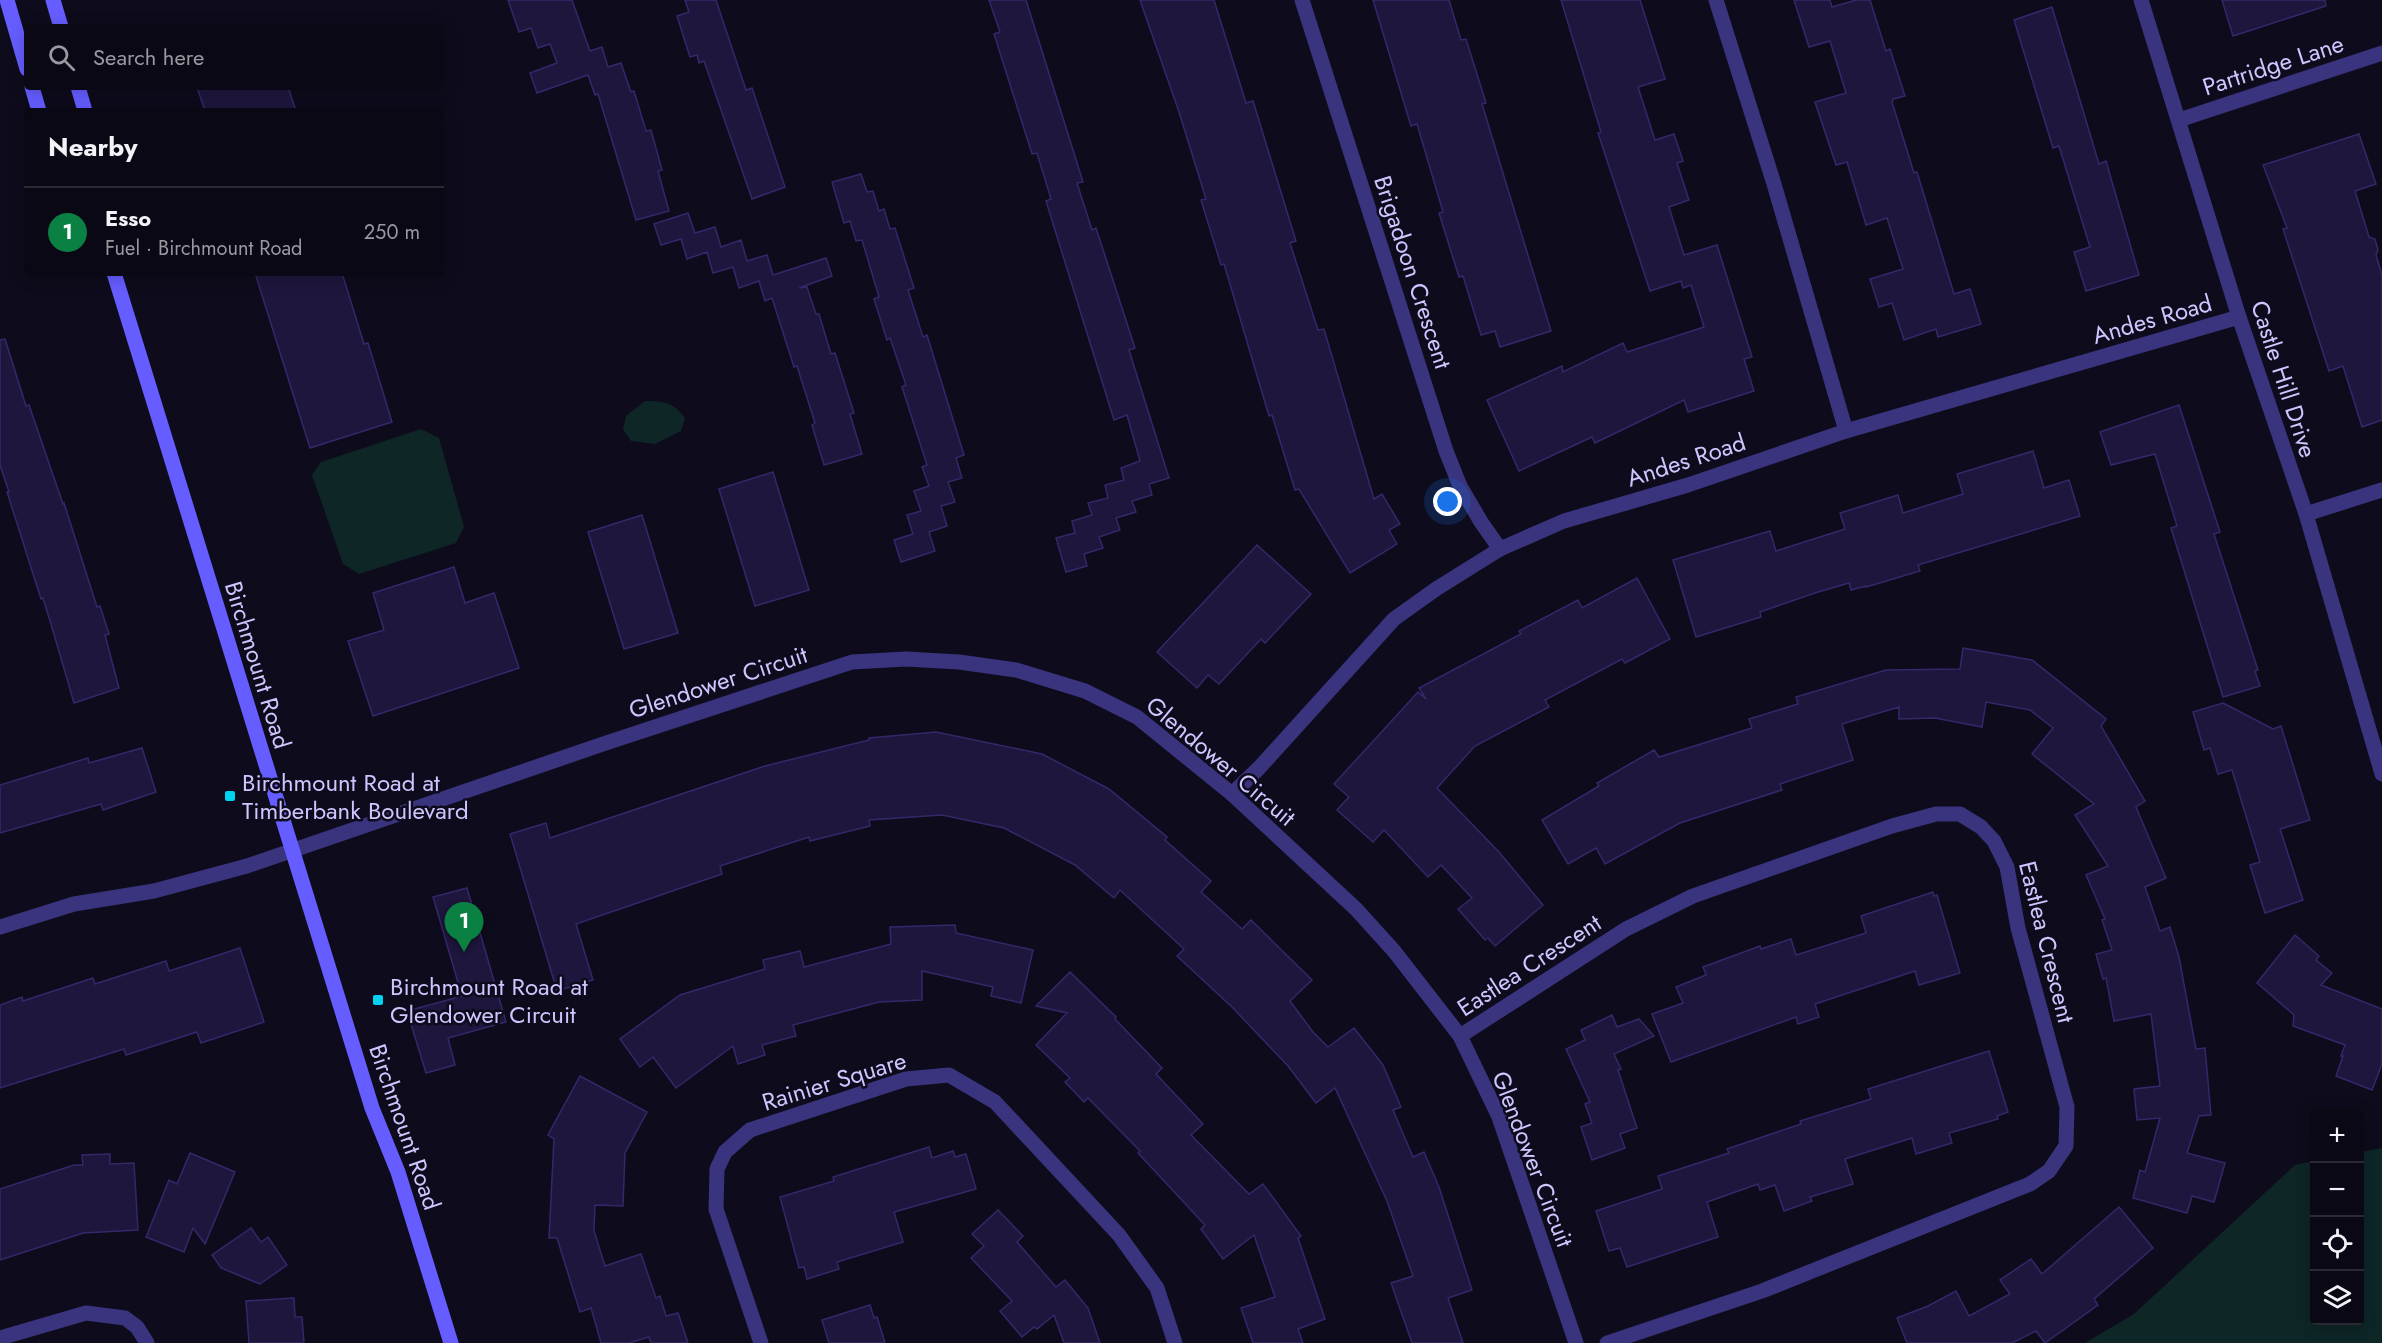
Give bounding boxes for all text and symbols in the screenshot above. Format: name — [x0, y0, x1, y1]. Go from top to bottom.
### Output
search box — [24, 24, 444, 90]
street label: Partridge Lane — [2198, 26, 2348, 104]
icon: search — [45, 41, 78, 74]
text: Search here — [93, 41, 204, 73]
text: Nearby — [48, 128, 137, 166]
street label: Brigadoon Crescent — [1365, 171, 1461, 373]
text: Esso — [105, 202, 151, 234]
text: 1 — [62, 218, 73, 247]
text: 250 m — [364, 218, 420, 247]
text: Fuel · Birchmount Road — [105, 234, 302, 263]
street label: Andes Road — [2088, 285, 2216, 353]
street label: Castle Hill Drive — [2242, 296, 2326, 462]
street label: Andes Road — [1622, 424, 1750, 496]
your location — [1433, 487, 1462, 516]
street label: Birchmount Road — [216, 577, 300, 753]
street label: Glendower Circuit — [624, 637, 812, 727]
street label: Glendower Circuit — [1139, 688, 1304, 834]
place label: Birchmount Road at Timberbank Boulevard — [242, 765, 469, 828]
marker: Birchmount Road at Timberbank Boulevard — [223, 789, 237, 803]
street label: Eastlea Crescent — [2010, 858, 2084, 1027]
pin: 1 — [444, 902, 484, 952]
street label: Eastlea Crescent — [1450, 905, 1608, 1025]
place label: Birchmount Road at Glendower Circuit — [390, 969, 588, 1032]
marker: Birchmount Road at Glendower Circuit — [371, 993, 385, 1007]
street label: Birchmount Road — [360, 1039, 450, 1215]
street label: Rainier Square — [758, 1042, 910, 1120]
street label: Glendower Circuit — [1483, 1066, 1583, 1252]
map controls — [2310, 1109, 2364, 1325]
button: + — [2310, 1109, 2364, 1163]
button: − — [2310, 1163, 2364, 1217]
button: locate — [2310, 1217, 2364, 1271]
button: layers — [2310, 1271, 2364, 1325]

